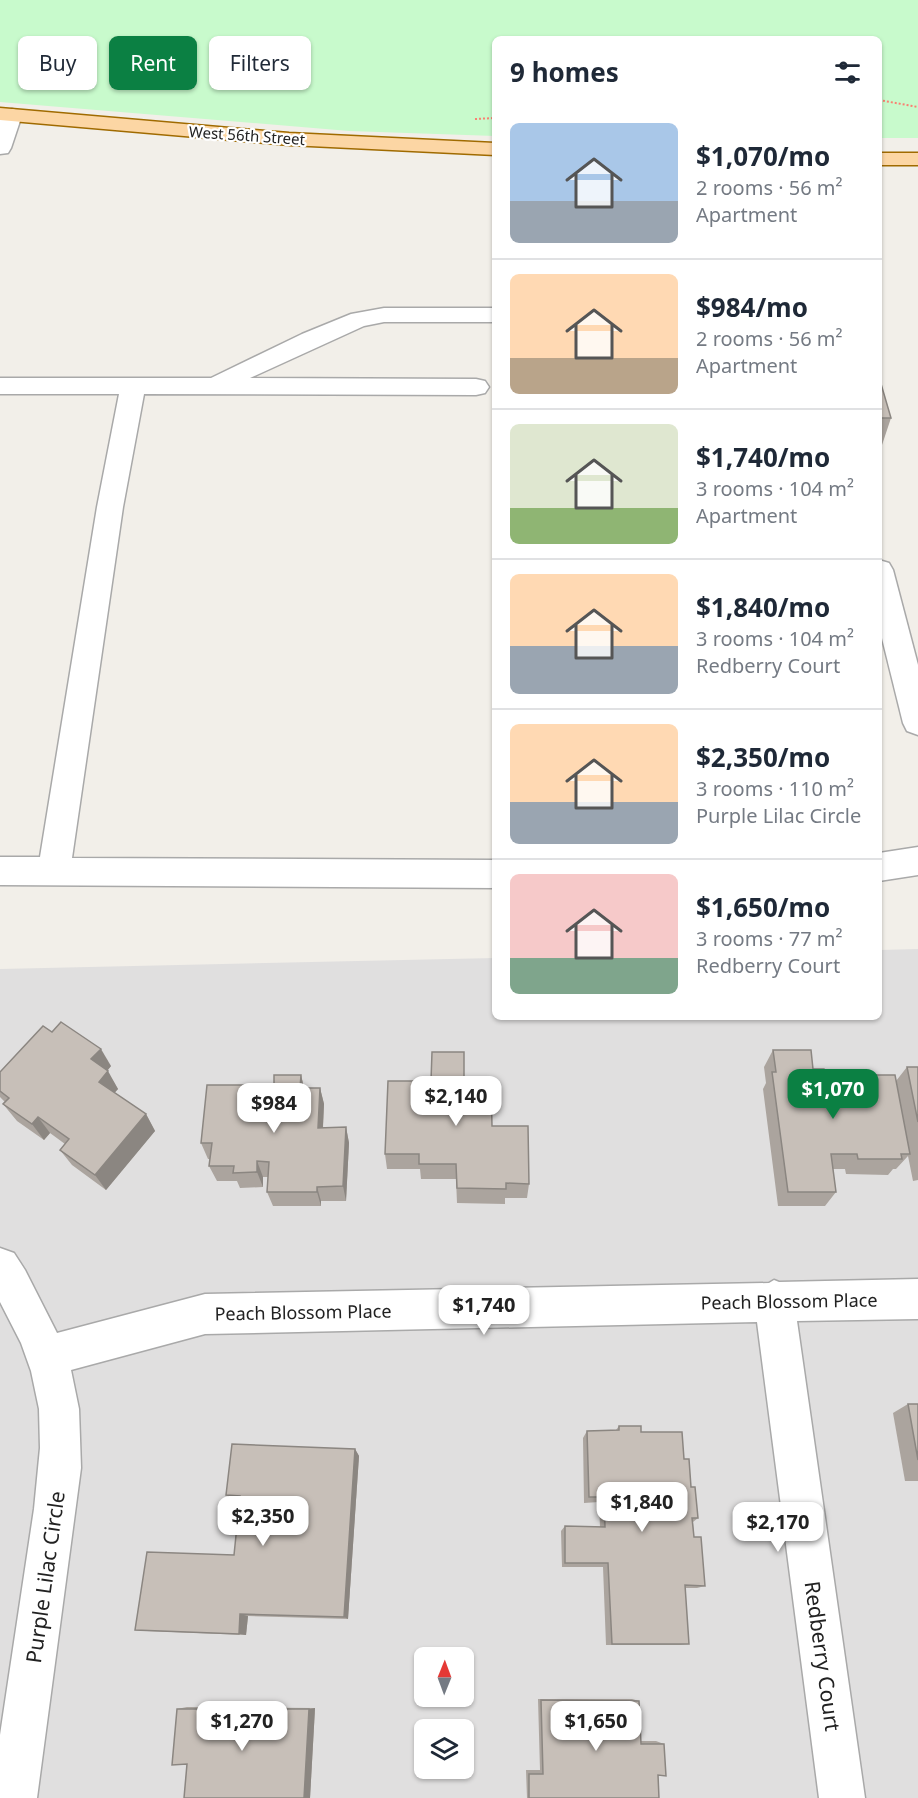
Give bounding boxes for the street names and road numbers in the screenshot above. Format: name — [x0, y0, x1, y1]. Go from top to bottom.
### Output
street label: West 56th Street — [188, 121, 306, 149]
street label: Peach Blossom Place — [700, 1287, 878, 1315]
street label: Peach Blossom Place — [214, 1298, 392, 1326]
street label: Purple Lilac Circle — [19, 1489, 71, 1665]
street label: Redberry Court — [799, 1579, 847, 1733]

